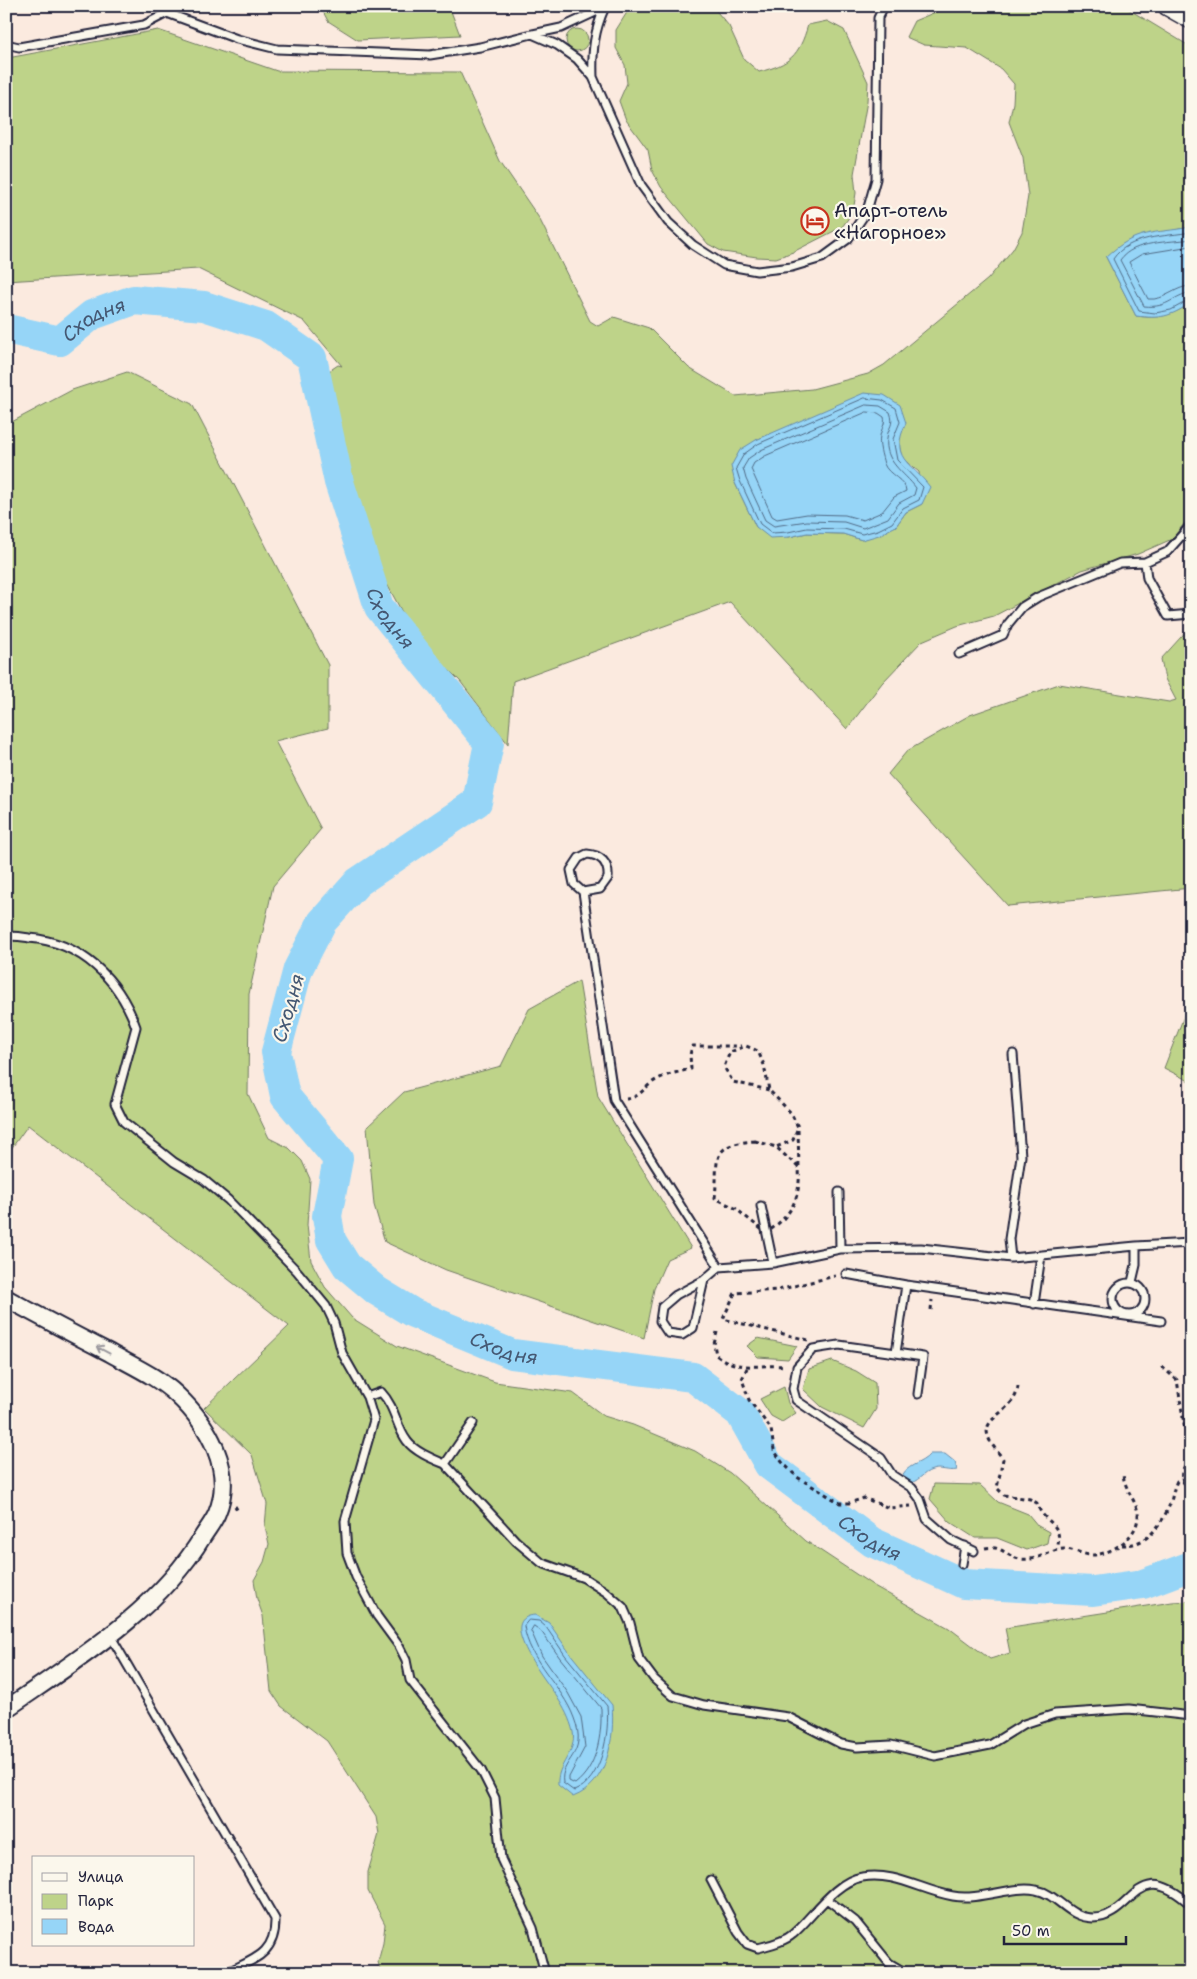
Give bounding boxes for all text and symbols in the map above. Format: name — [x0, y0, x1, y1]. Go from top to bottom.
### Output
place label: Апарт-отель «Нагорное» — [834, 198, 948, 245]
hotel icon: Апарт-отель «Нагорное» — [800, 206, 830, 236]
water label: Сходня — [56, 291, 129, 348]
water label: Сходня — [361, 584, 421, 654]
water label: Сходня — [266, 971, 310, 1045]
water label: Сходня — [466, 1325, 539, 1370]
one-way arrow — [96, 1345, 111, 1354]
water label: Сходня — [833, 1508, 906, 1567]
legend — [32, 1856, 195, 1946]
text: Улица — [78, 1867, 124, 1887]
text: Парк — [78, 1891, 114, 1911]
scale bar — [1004, 1914, 1127, 1946]
text: Вода — [78, 1917, 115, 1937]
text: 50 m — [1012, 1921, 1050, 1941]

